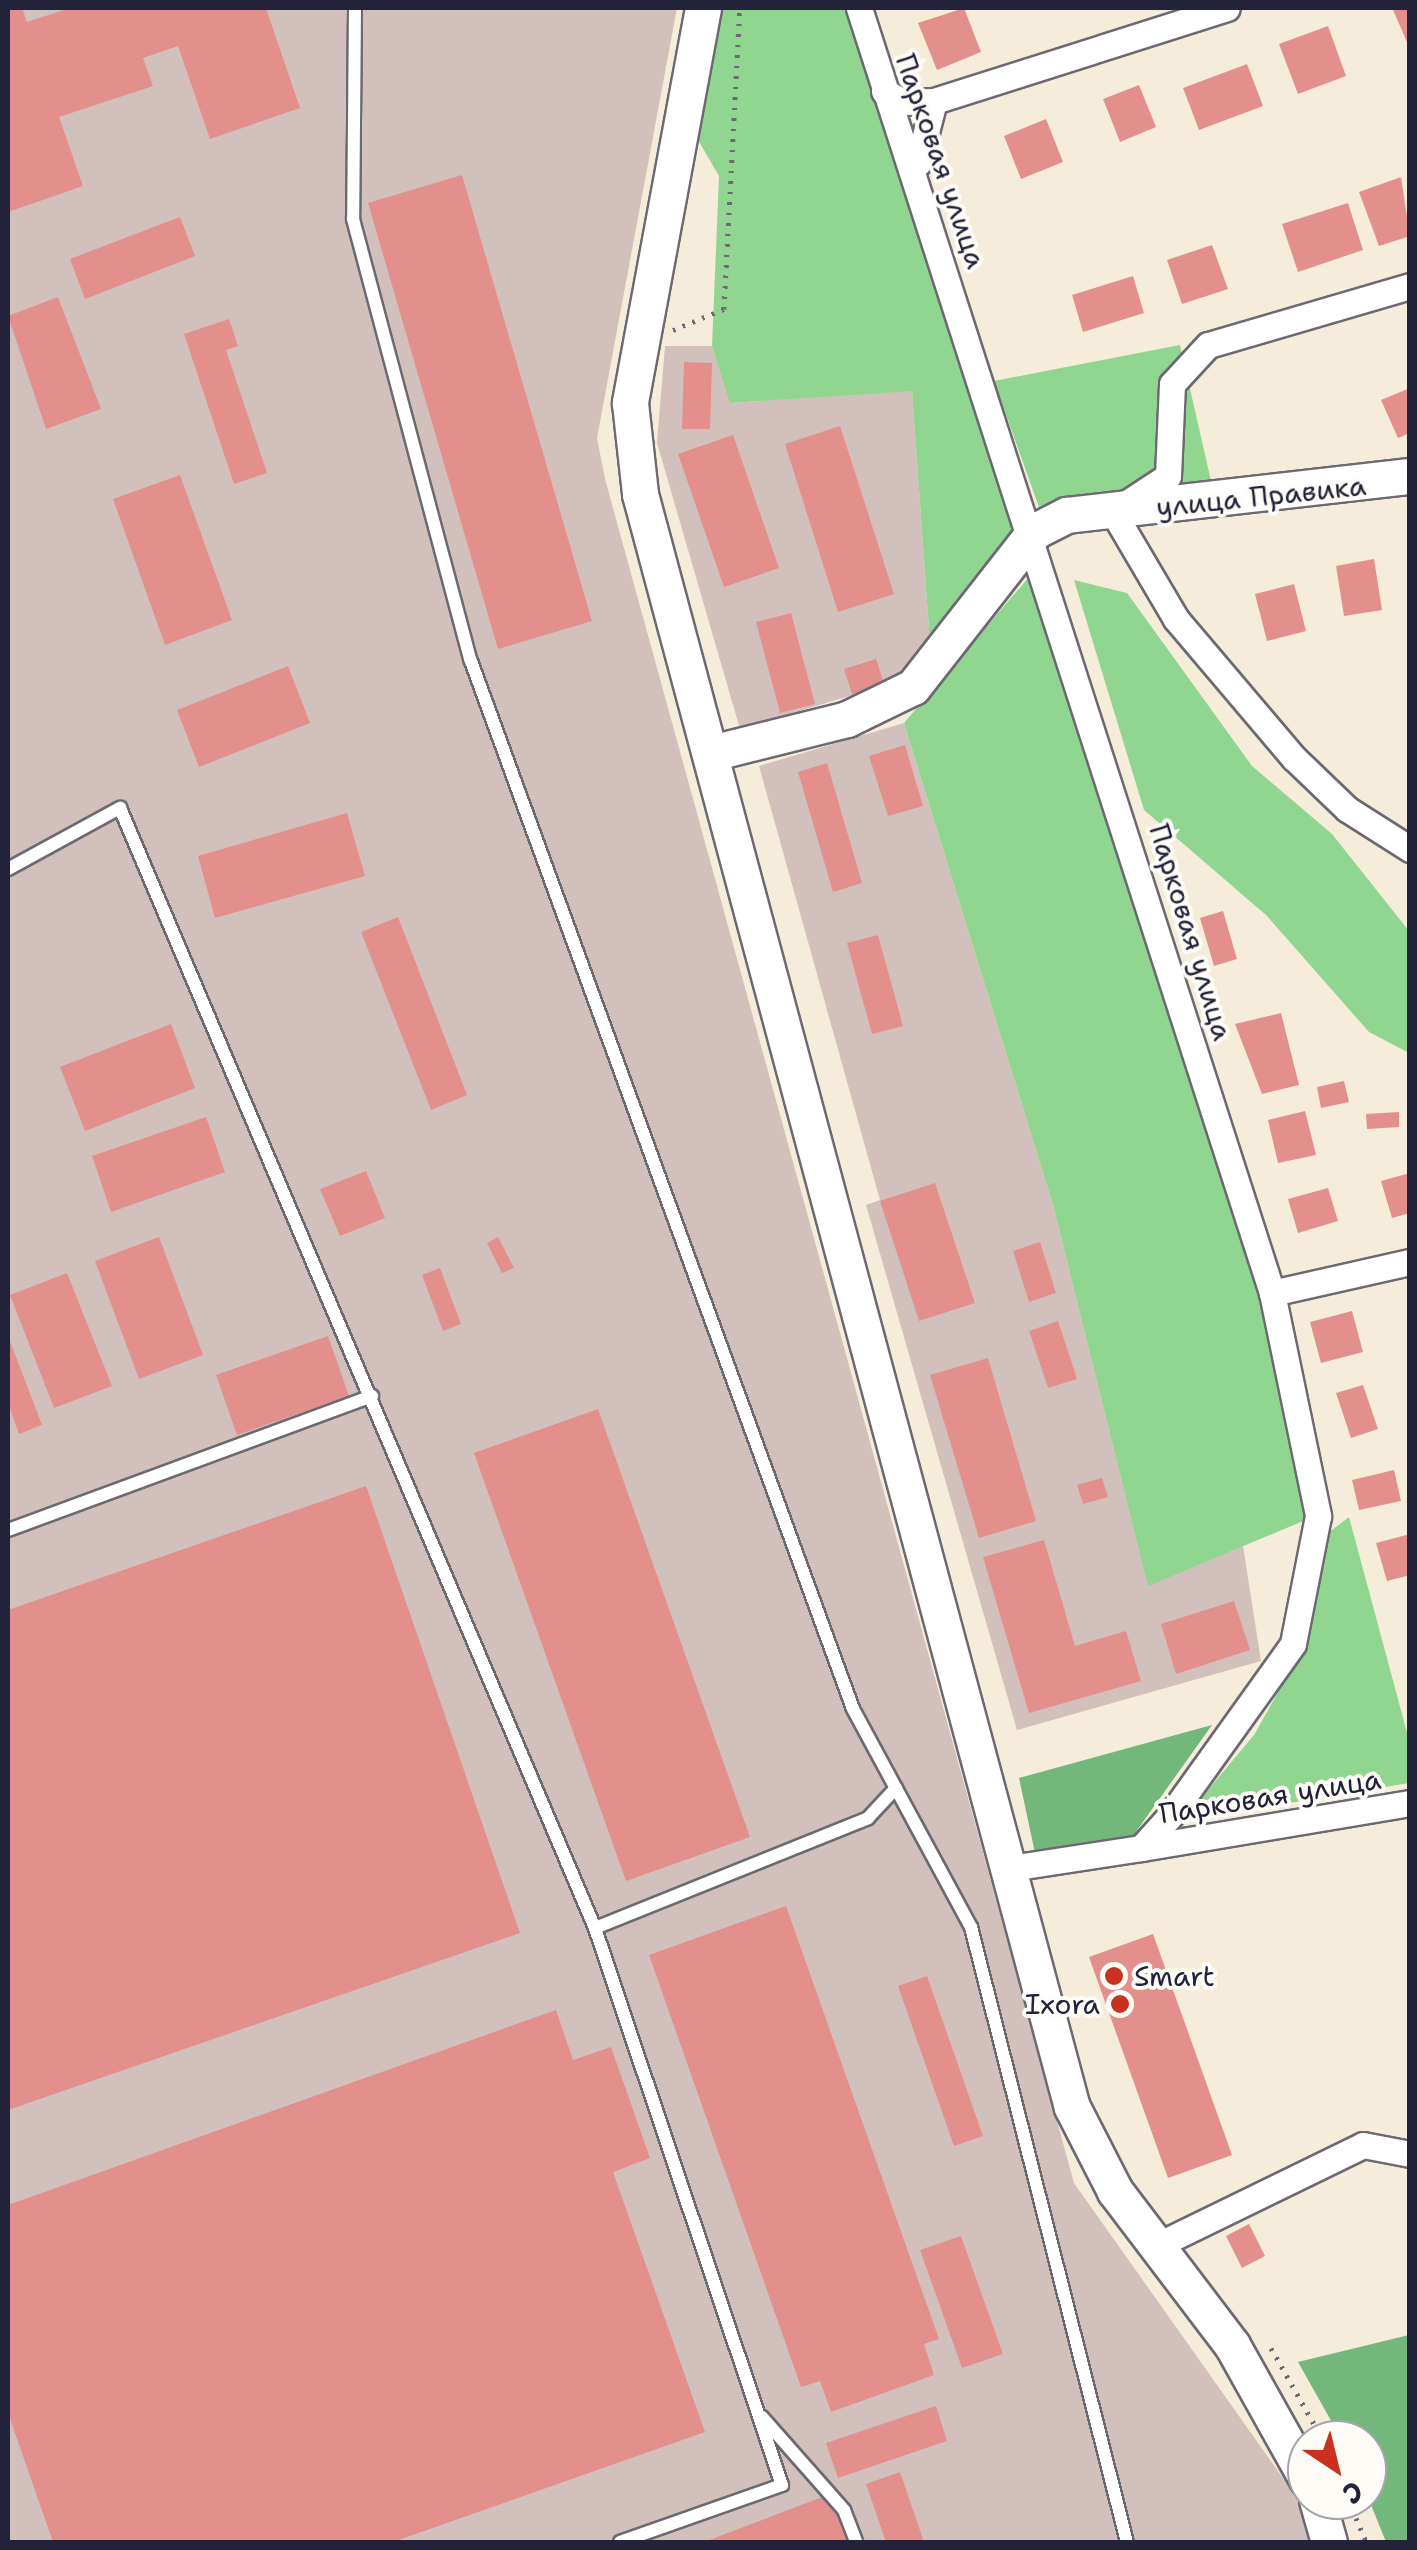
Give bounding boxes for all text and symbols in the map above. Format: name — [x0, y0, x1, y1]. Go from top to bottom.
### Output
street label: Парковая улица — [889, 49, 993, 273]
street label: улица Правика — [1154, 468, 1368, 524]
street label: Парковая улица — [1142, 820, 1240, 1044]
street label: Парковая улица — [1157, 1762, 1383, 1830]
place label: Smart — [1134, 1959, 1215, 1993]
marker: Smart — [1103, 1965, 1125, 1987]
place label: Ixora — [1025, 1987, 1100, 2021]
marker: Ixora — [1109, 1993, 1131, 2015]
north arrow — [1287, 2420, 1387, 2520]
text: С — [1335, 2472, 1371, 2513]

